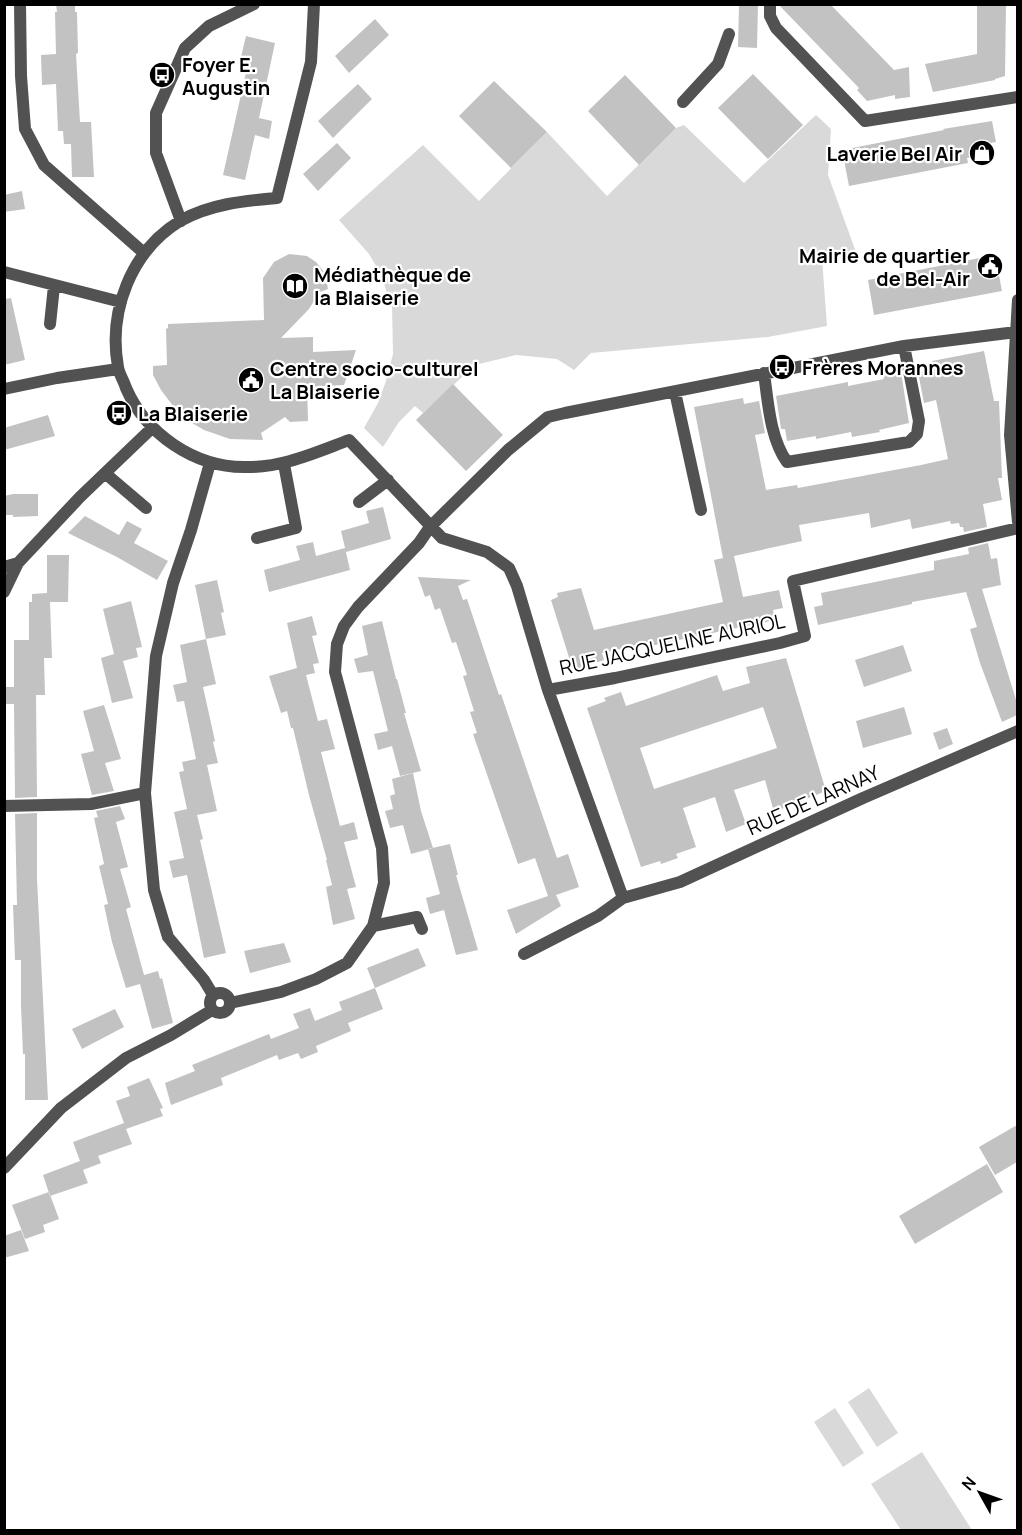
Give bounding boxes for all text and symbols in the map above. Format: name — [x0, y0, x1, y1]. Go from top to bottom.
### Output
place label: Foyer E. Augustin — [182, 51, 270, 101]
bus stop icon: Foyer E. Augustin — [147, 60, 177, 90]
shop icon: Laverie Bel Air — [967, 138, 997, 168]
place label: Laverie Bel Air — [827, 140, 962, 167]
place label: Mairie de quartier de Bel-Air — [799, 242, 970, 292]
public building icon: Mairie de quartier de Bel-Air — [975, 251, 1005, 281]
place label: Médiathèque de la Blaiserie — [314, 261, 471, 311]
library icon: Médiathèque de la Blaiserie — [280, 271, 310, 301]
bus stop icon: Frères Morannes — [767, 352, 797, 382]
place label: Frères Morannes — [802, 354, 964, 381]
place label: Centre socio-culturel La Blaiserie — [270, 355, 479, 405]
public building icon: Centre socio-culturel La Blaiserie — [236, 365, 266, 395]
bus stop icon: La Blaiserie — [104, 398, 134, 428]
place label: La Blaiserie — [138, 400, 248, 427]
street label: RUE JACQUELINE AURIOL — [557, 607, 787, 681]
street label: RUE DE LARNAY — [742, 758, 884, 841]
north arrow — [950, 1463, 1010, 1523]
text: N — [956, 1472, 981, 1495]

